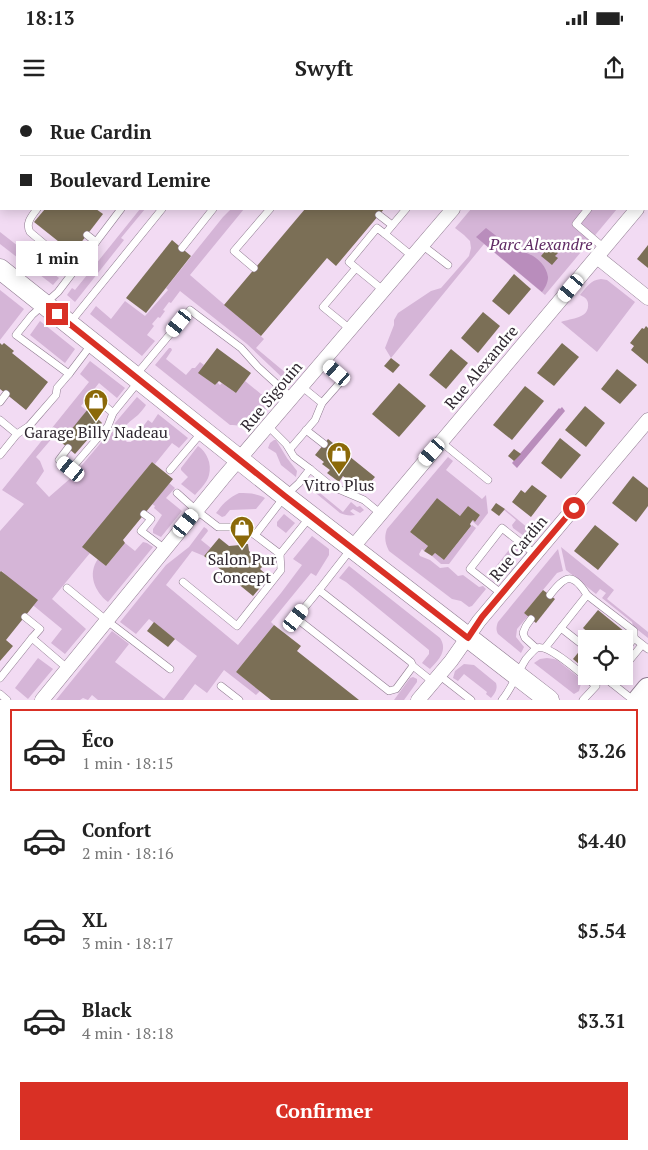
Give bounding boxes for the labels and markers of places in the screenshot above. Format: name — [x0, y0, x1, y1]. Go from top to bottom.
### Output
shop icon: Garage Billy Nadeau — [83, 388, 109, 422]
place label: Garage Billy Nadeau — [24, 421, 168, 443]
shop icon: Vitro Plus — [326, 441, 352, 475]
place label: Vitro Plus — [303, 474, 375, 496]
shop icon: Salon Pur Concept — [229, 515, 255, 549]
place label: Salon Pur Concept — [208, 548, 277, 588]

